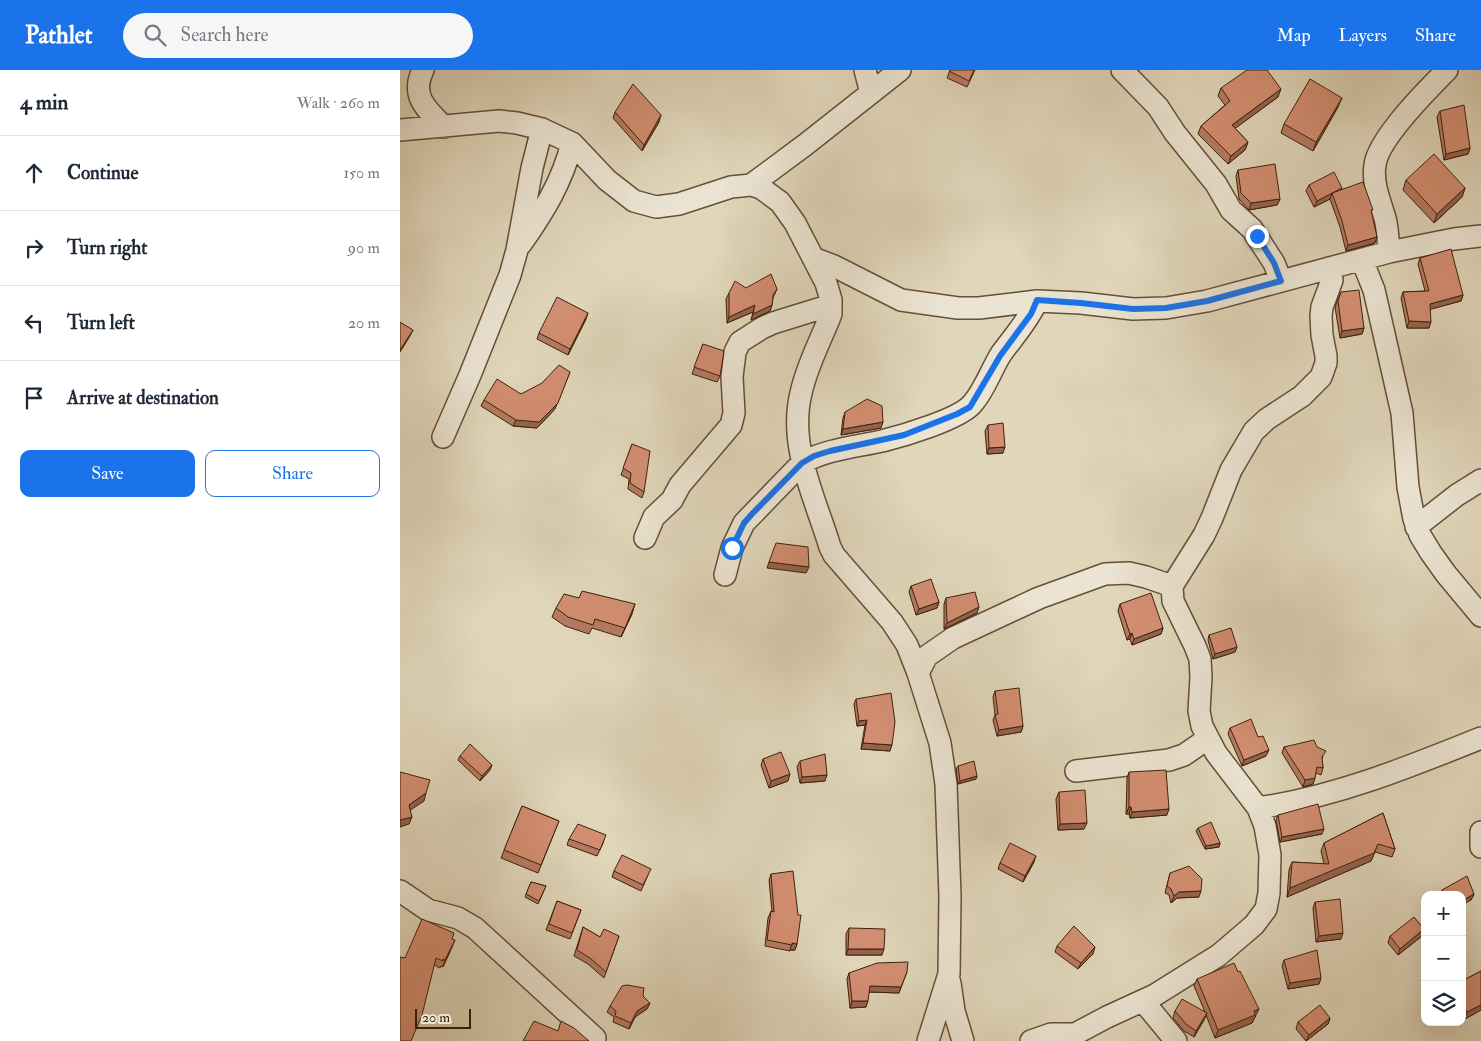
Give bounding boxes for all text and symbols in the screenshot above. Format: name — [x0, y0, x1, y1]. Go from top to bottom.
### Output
search box — [123, 13, 473, 58]
text: Pathlet — [25, 20, 93, 51]
icon: search — [141, 21, 169, 49]
text: Search here — [181, 23, 268, 47]
text: Map — [1277, 24, 1311, 47]
text: Layers — [1339, 24, 1387, 47]
text: Share — [1415, 24, 1456, 47]
text: 4 min — [20, 89, 68, 116]
text: Walk · 260 m — [297, 93, 380, 113]
icon: ahead — [20, 159, 48, 187]
text: Continue — [67, 161, 138, 185]
text: 150 m — [343, 163, 380, 183]
route end — [1246, 225, 1269, 248]
icon: right — [20, 234, 48, 262]
text: Turn right — [67, 236, 147, 260]
text: 90 m — [348, 238, 380, 258]
icon: left — [20, 309, 48, 337]
text: Turn left — [67, 311, 135, 335]
text: 20 m — [348, 313, 380, 333]
icon: arrive — [20, 384, 48, 412]
text: Arrive at destination — [67, 386, 219, 410]
button: Save — [20, 450, 195, 497]
button: Share — [205, 450, 380, 497]
route start — [721, 537, 744, 560]
map controls — [1421, 891, 1466, 1026]
button: + — [1421, 891, 1466, 936]
button: − — [1421, 936, 1466, 981]
button: layers — [1421, 981, 1466, 1026]
scale bar — [415, 1006, 471, 1029]
text: 20 m — [422, 1009, 450, 1026]

